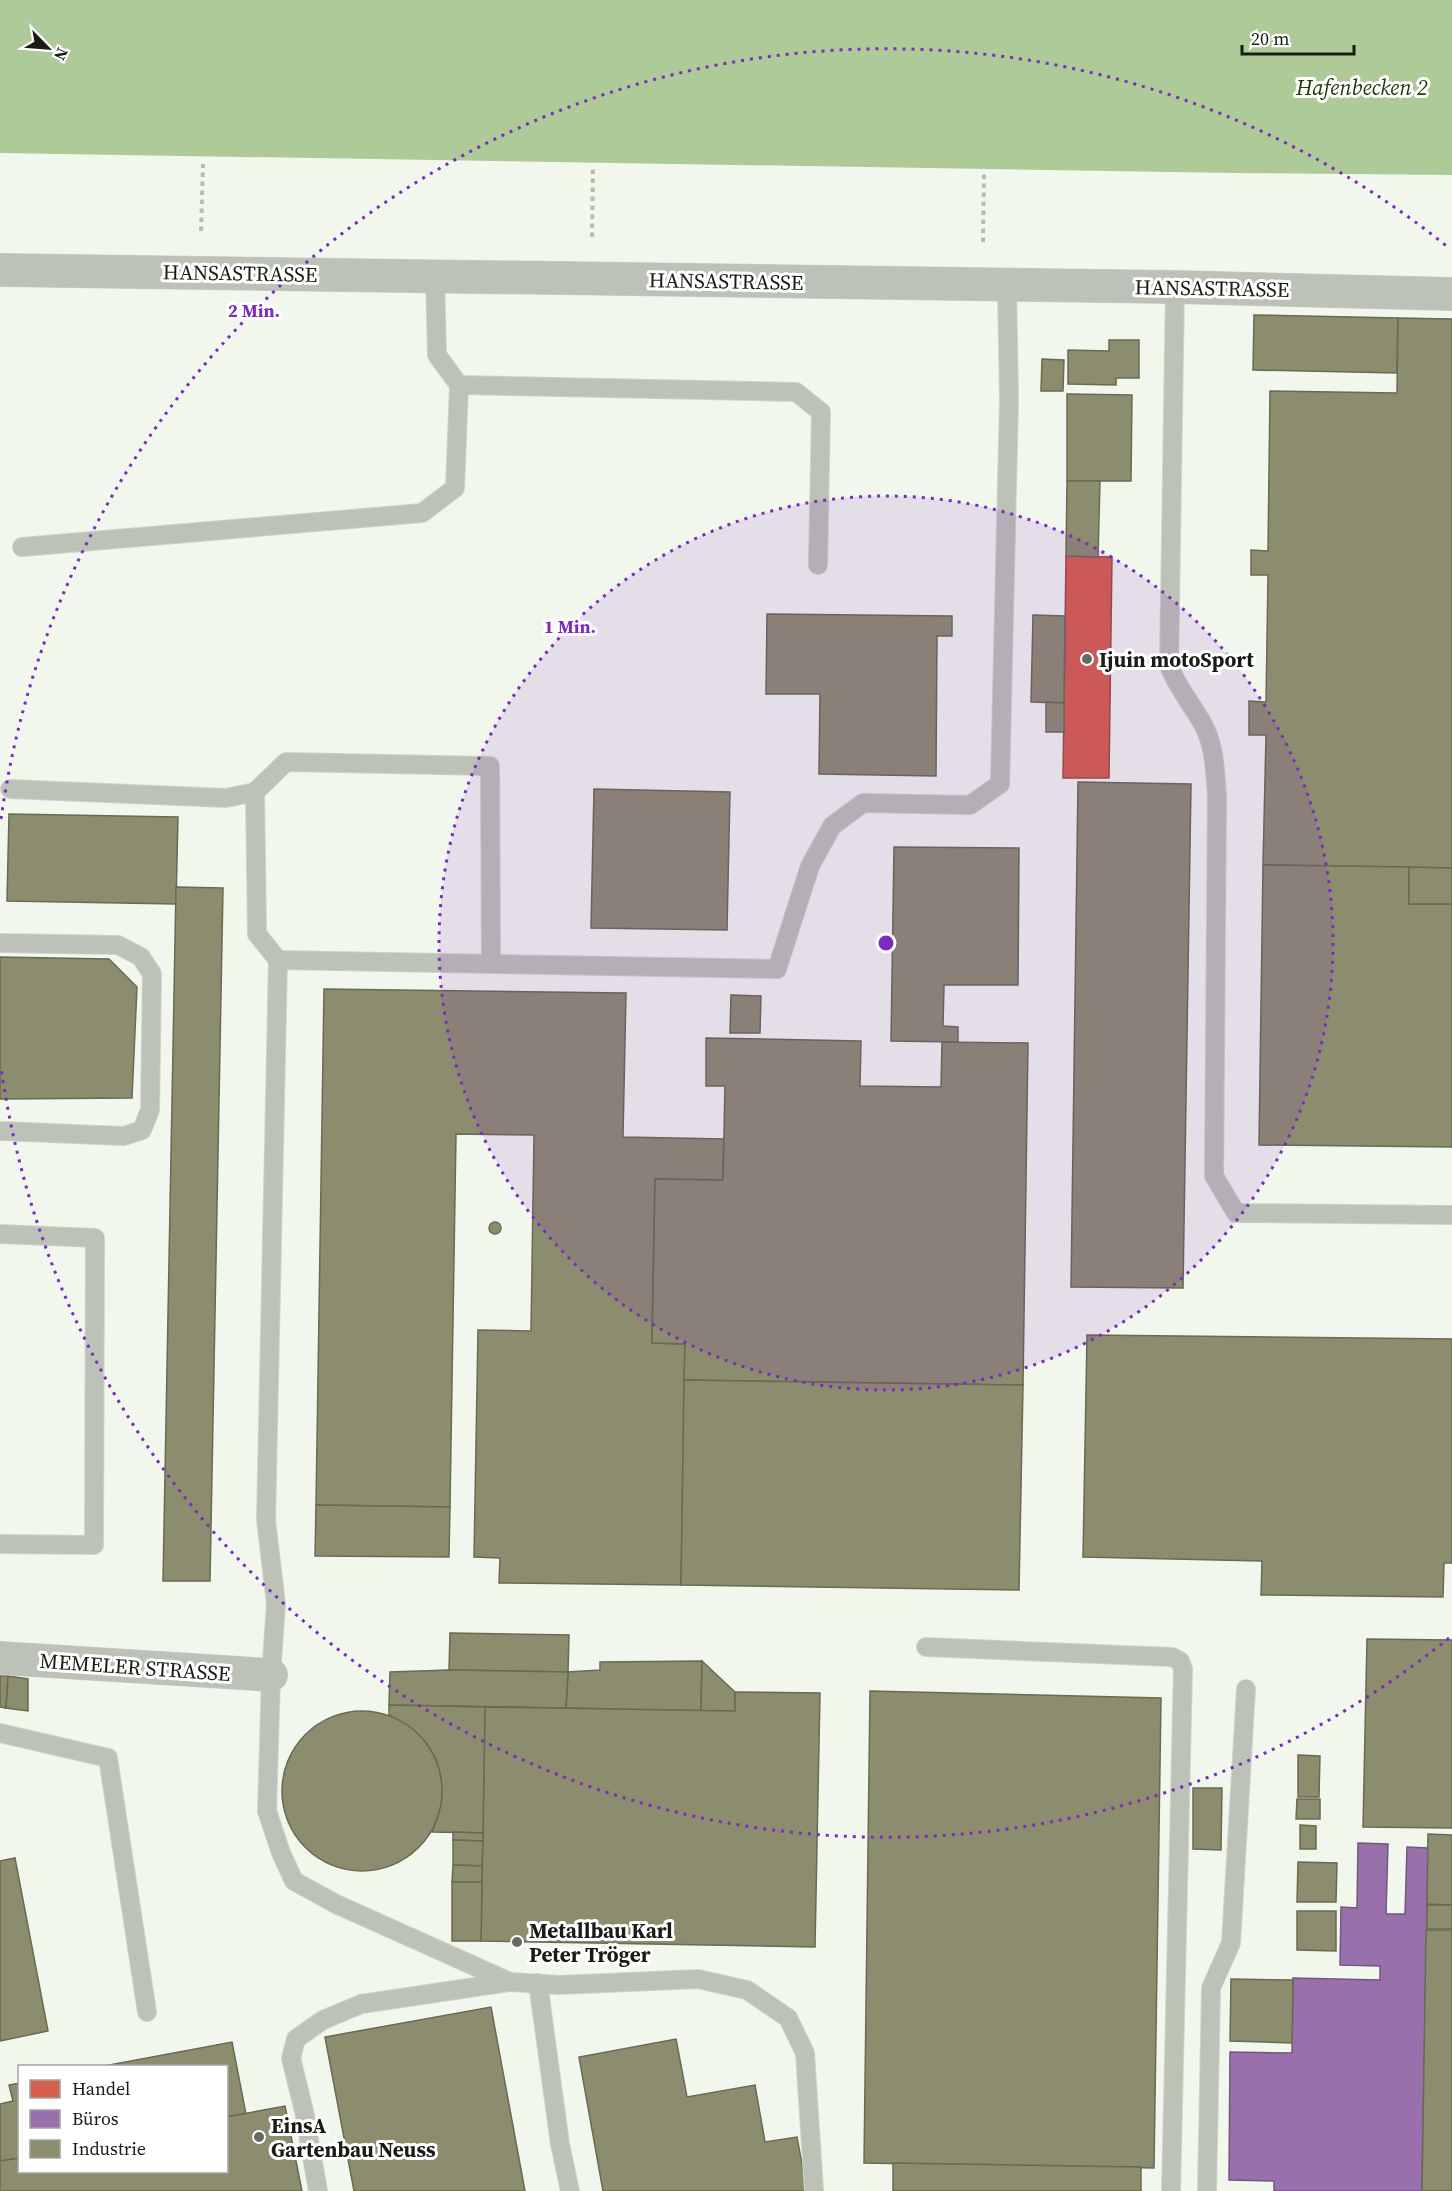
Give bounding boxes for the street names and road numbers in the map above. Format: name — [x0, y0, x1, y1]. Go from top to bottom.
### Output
street label: HANSASTRASSE — [162, 257, 318, 289]
street label: HANSASTRASSE — [648, 265, 804, 297]
street label: HANSASTRASSE — [1134, 272, 1290, 304]
street label: MEMELER STRASSE — [39, 1646, 231, 1688]

